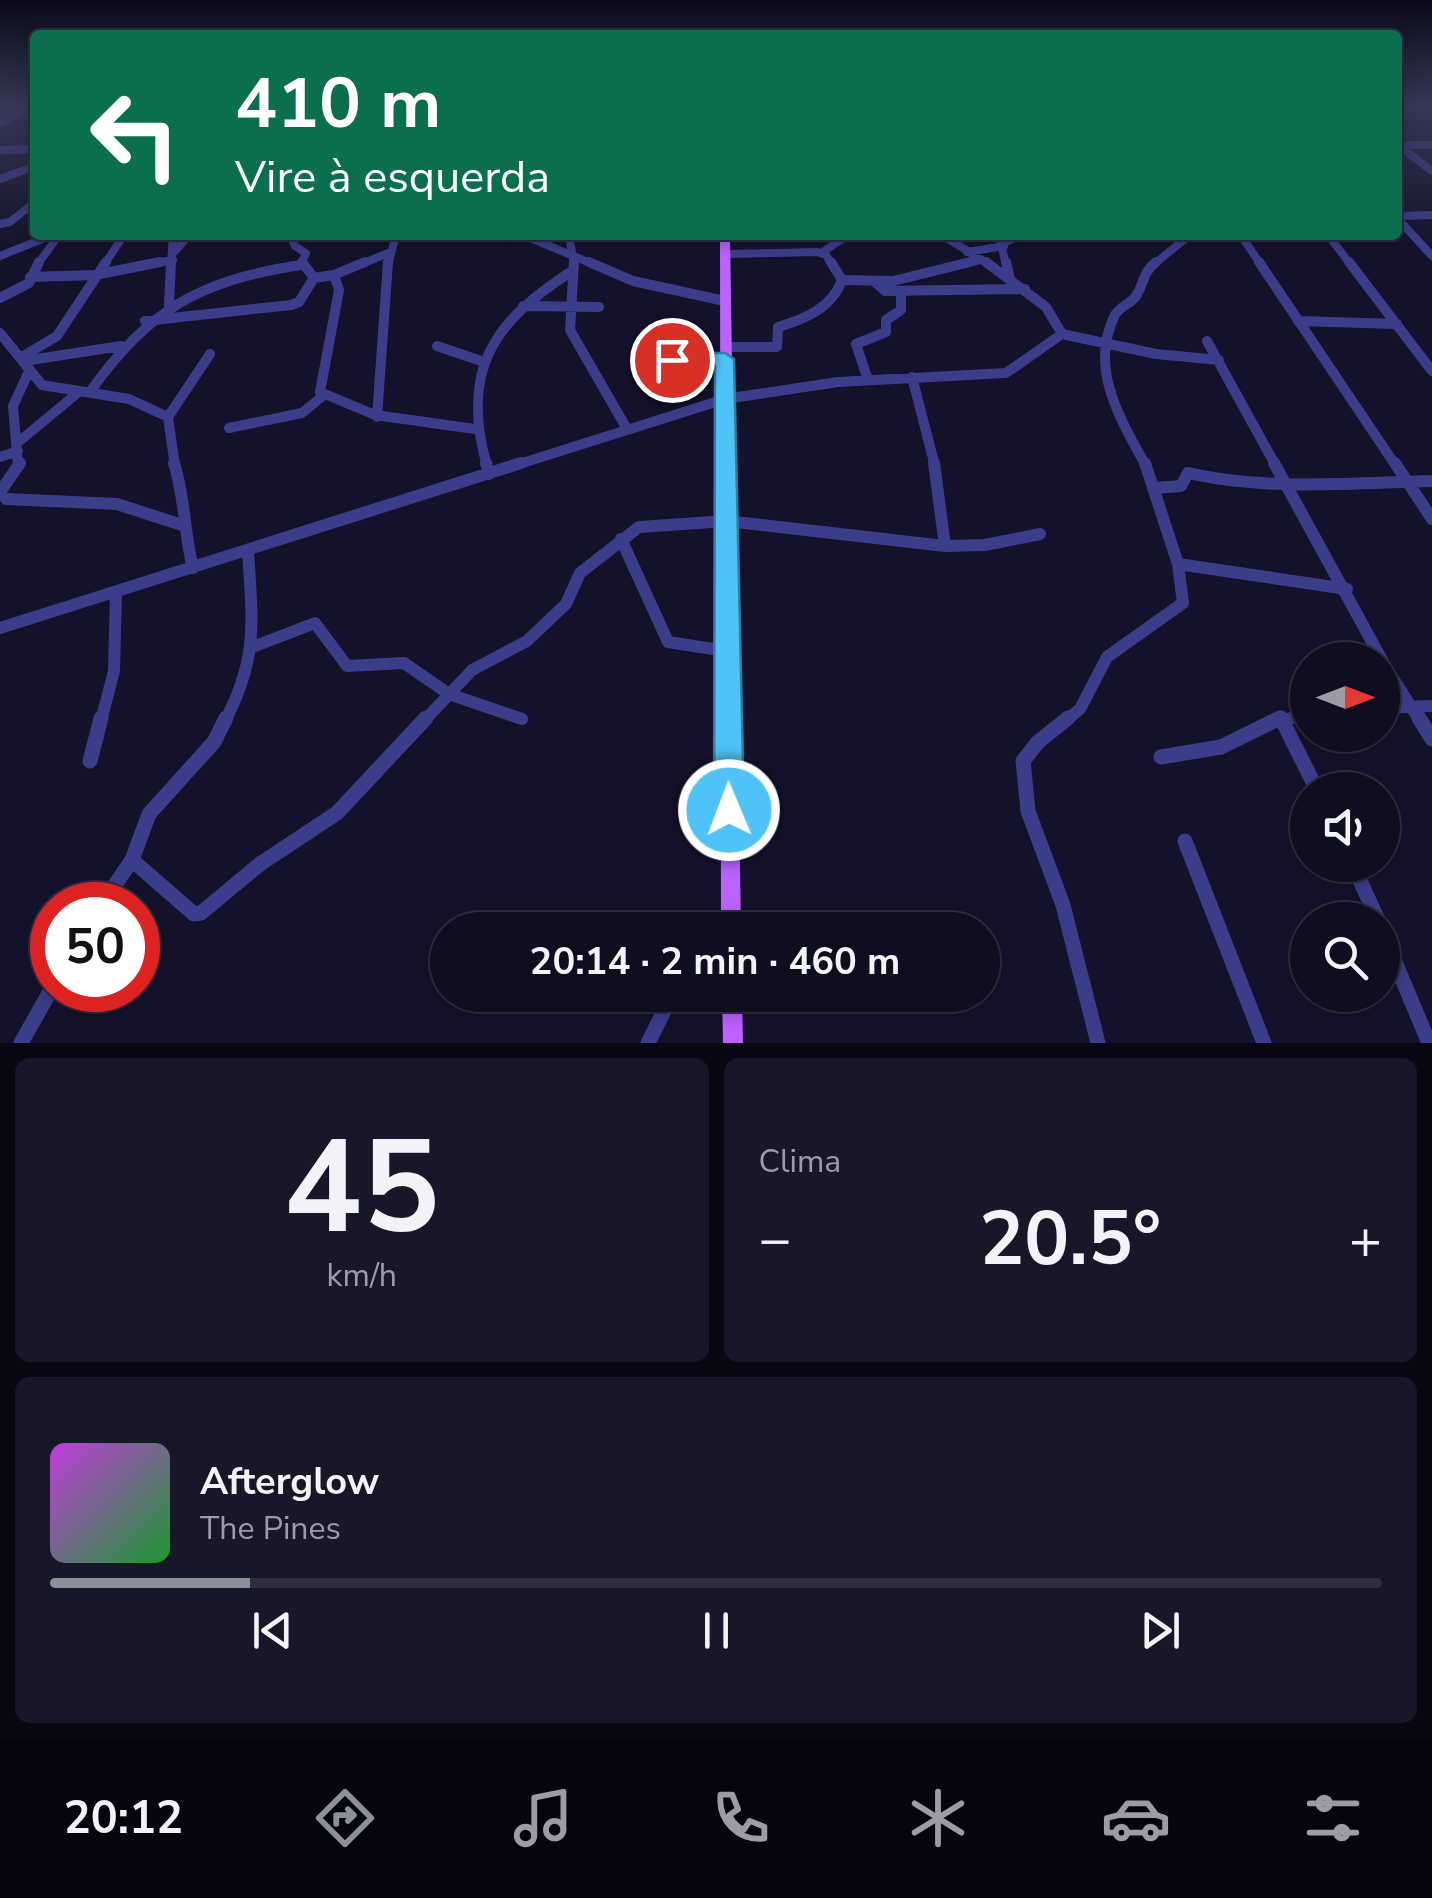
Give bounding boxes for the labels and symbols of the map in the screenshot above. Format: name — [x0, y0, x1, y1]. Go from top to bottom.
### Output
pin — [630, 318, 715, 403]
north arrow — [1290, 642, 1400, 752]
position arrow — [677, 758, 781, 862]
speed limit sign: 50 — [30, 882, 160, 1012]

